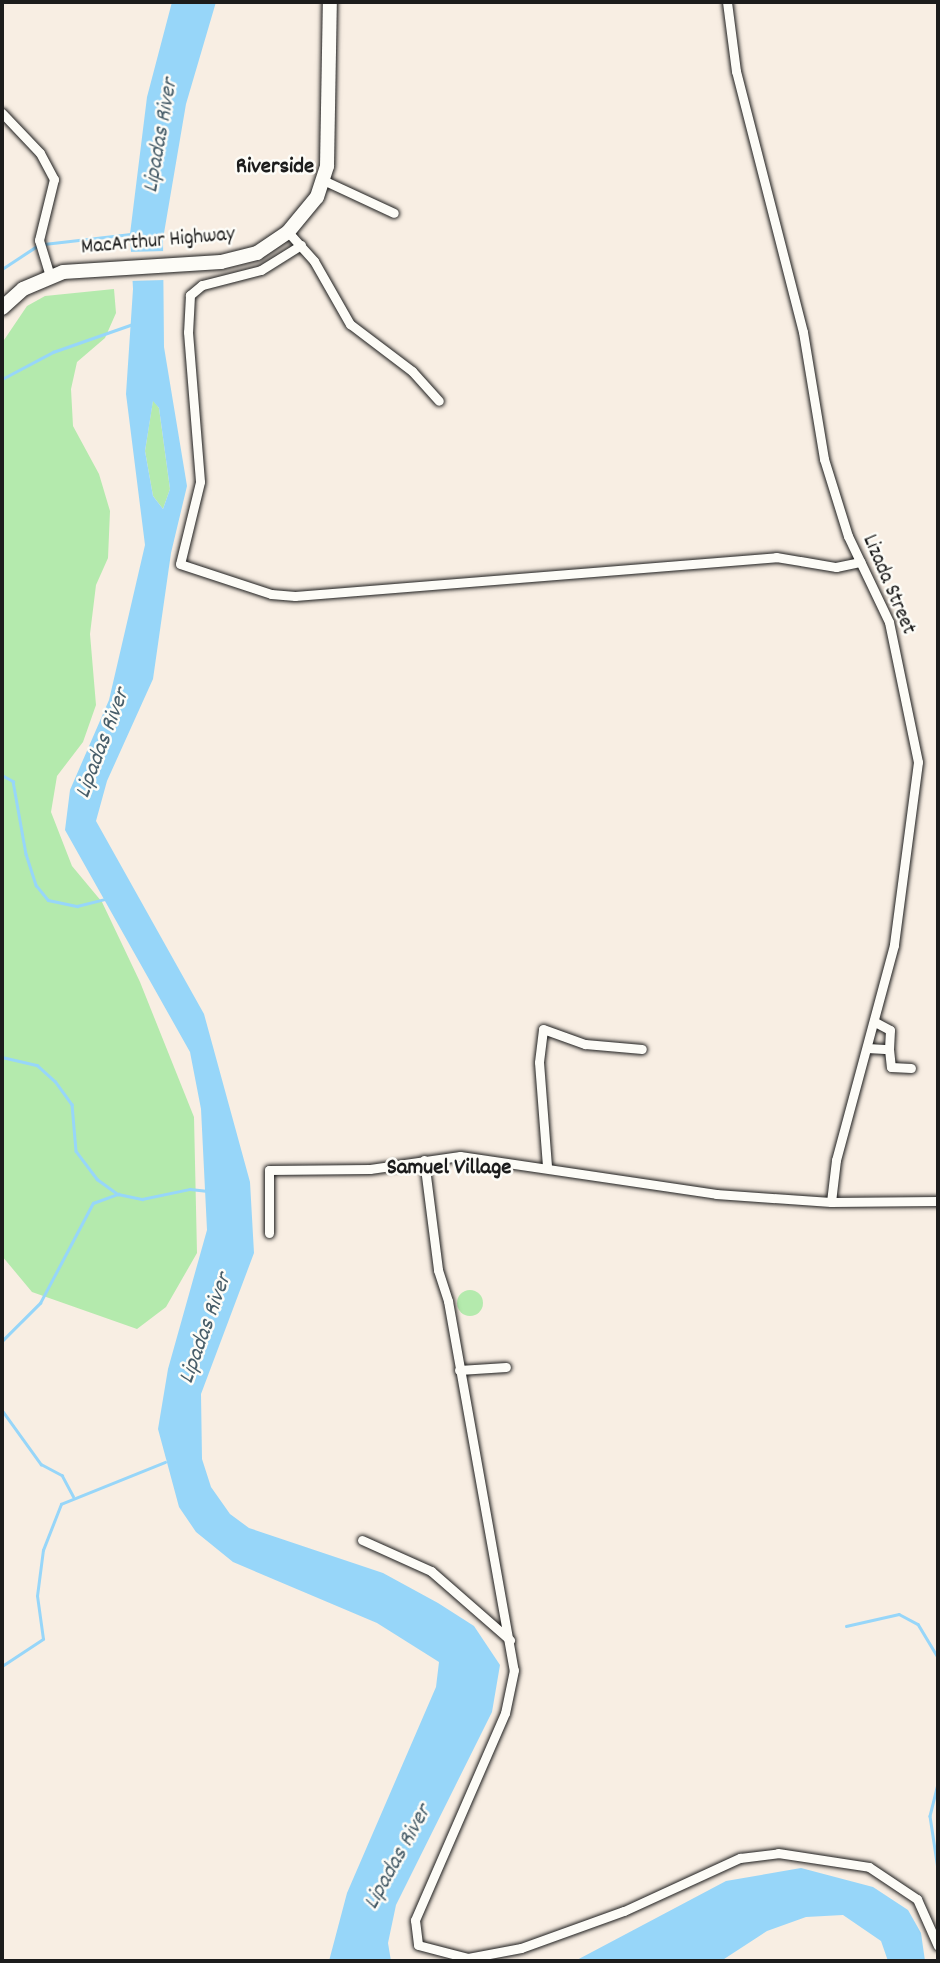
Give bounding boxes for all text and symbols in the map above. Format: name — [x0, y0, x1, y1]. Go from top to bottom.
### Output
water label: Lipadas River — [138, 77, 186, 195]
district label: Riverside — [236, 154, 314, 182]
street label: MacArthur Highway — [80, 223, 236, 261]
street label: Lizada Street — [856, 531, 920, 639]
water label: Lipadas River — [70, 685, 138, 803]
district label: Samuel Village — [387, 1155, 511, 1183]
water label: Lipadas River — [174, 1270, 240, 1388]
water label: Lipadas River — [359, 1801, 439, 1915]

